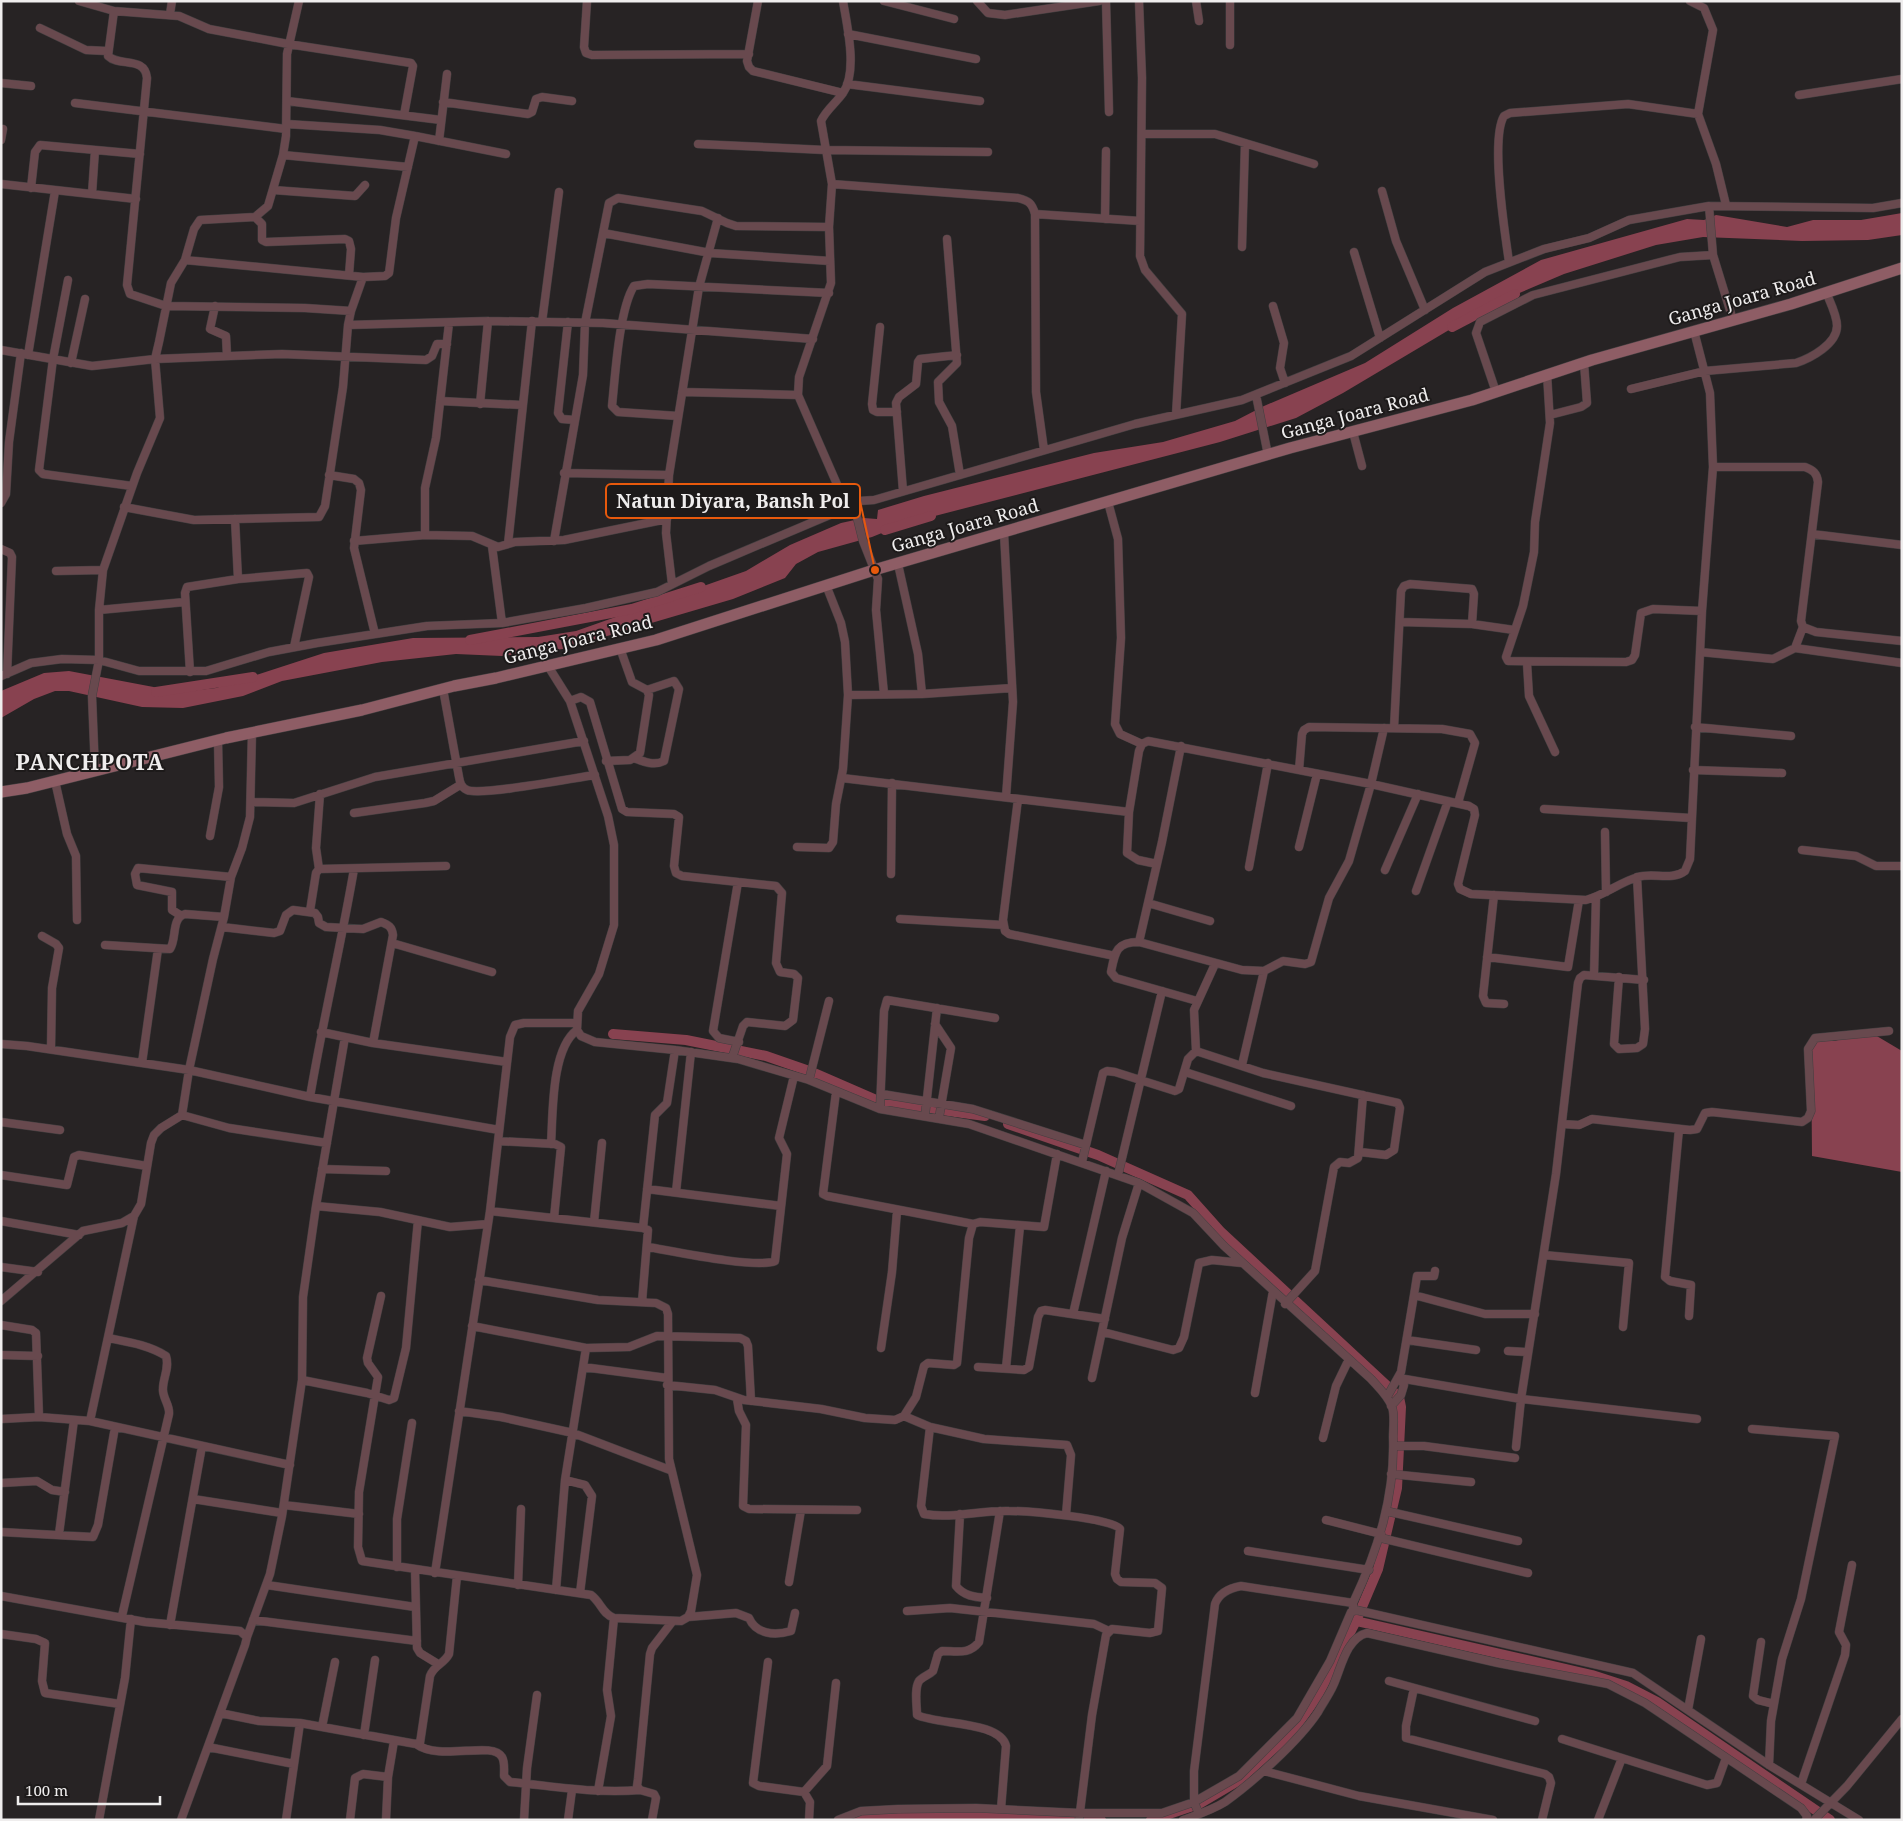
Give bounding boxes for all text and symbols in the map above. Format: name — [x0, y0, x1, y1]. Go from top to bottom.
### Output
street label: Ganga Joara Road — [1665, 266, 1818, 331]
street label: Ganga Joara Road — [1278, 382, 1431, 444]
callout: Natun Diyara, Bansh Pol — [606, 484, 860, 518]
text: Natun Diyara, Bansh Pol — [616, 488, 850, 514]
street label: Ganga Joara Road — [888, 493, 1041, 558]
street label: Ganga Joara Road — [501, 609, 655, 669]
district label: PANCHPOTA — [15, 746, 165, 776]
scale bar — [18, 1774, 160, 1806]
text: 100 m — [25, 1780, 68, 1800]

